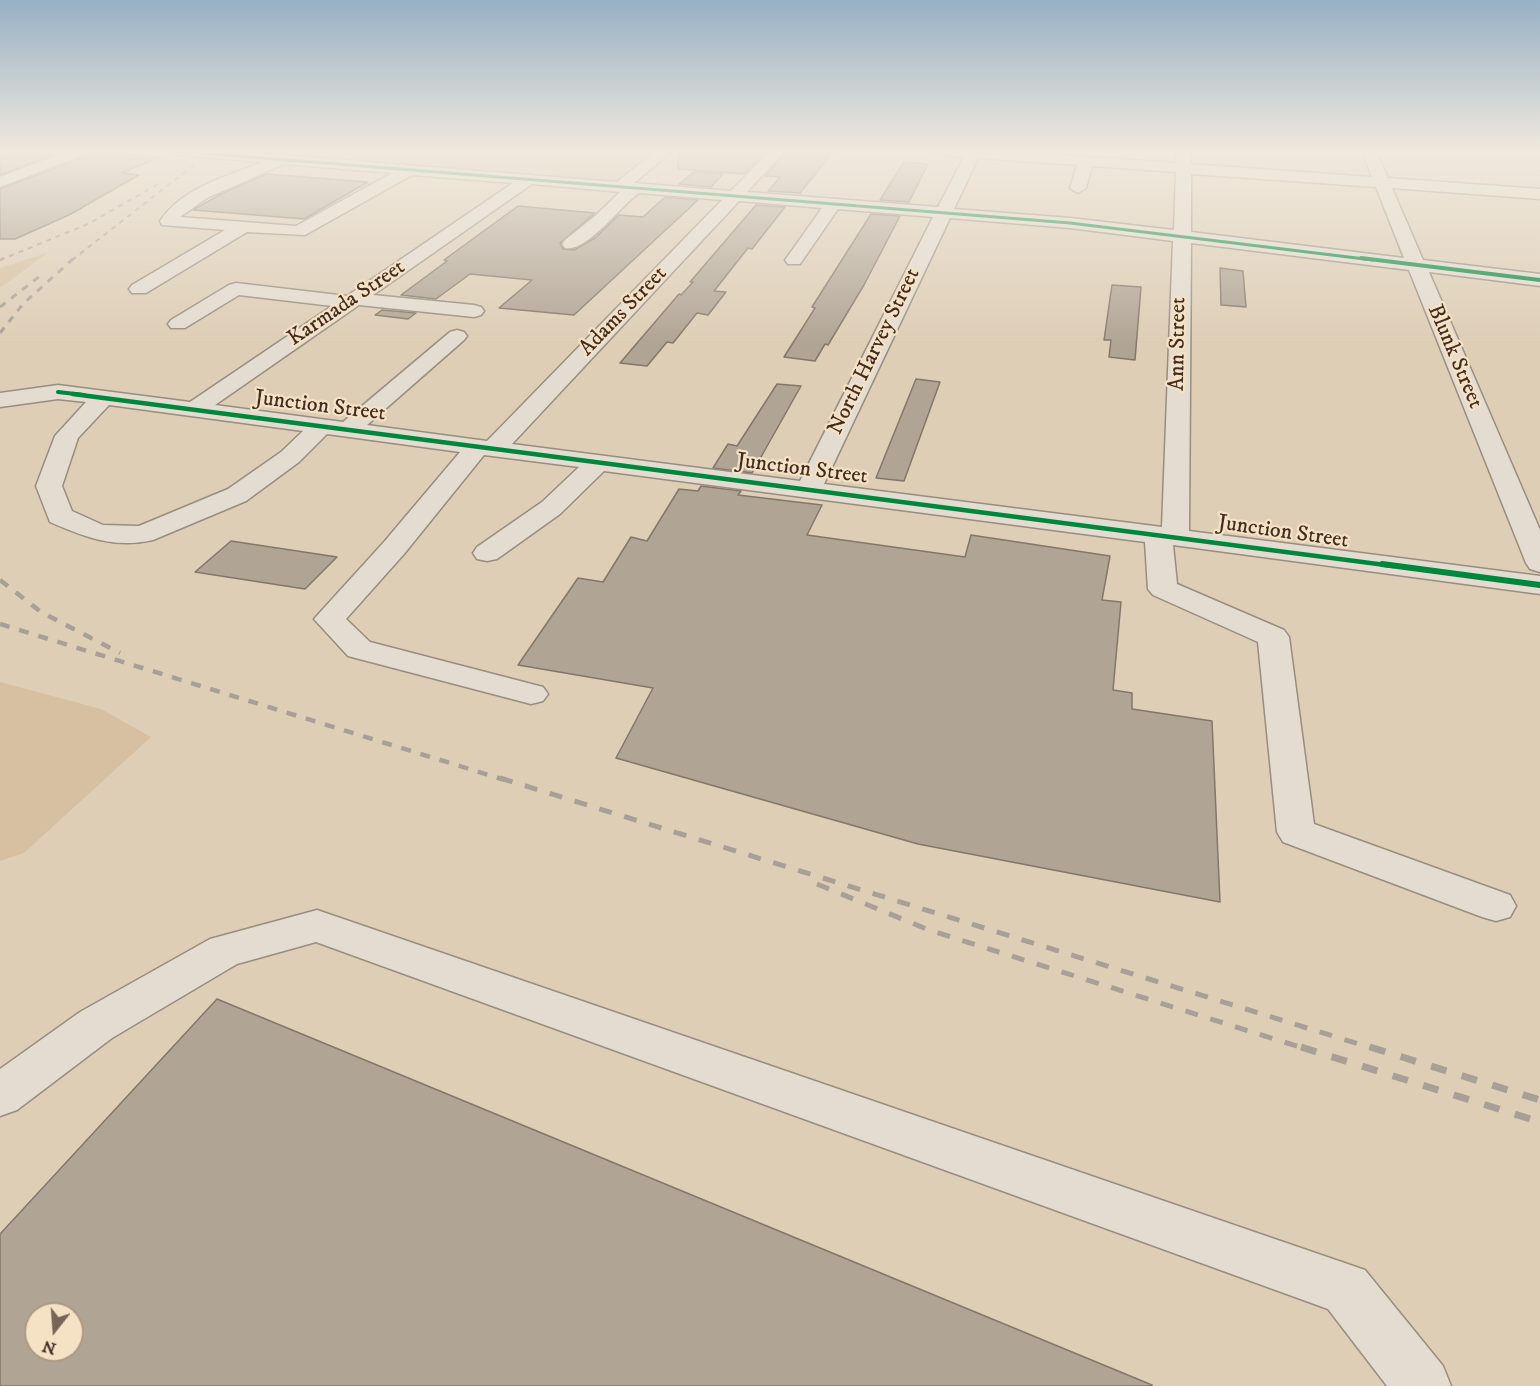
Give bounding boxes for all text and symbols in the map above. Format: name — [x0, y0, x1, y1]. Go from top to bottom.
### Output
street label: Karmada Street — [283, 255, 411, 353]
street label: Adams Street — [575, 261, 673, 363]
street label: North Harvey Street — [823, 264, 927, 440]
street label: Ann Street — [1165, 297, 1193, 391]
street label: Blunk Street — [1420, 301, 1488, 413]
street label: Junction Street — [253, 386, 387, 428]
street label: Junction Street — [735, 449, 869, 491]
street label: Junction Street — [1216, 511, 1350, 555]
north arrow — [24, 1302, 84, 1362]
text: N — [40, 1336, 59, 1359]

